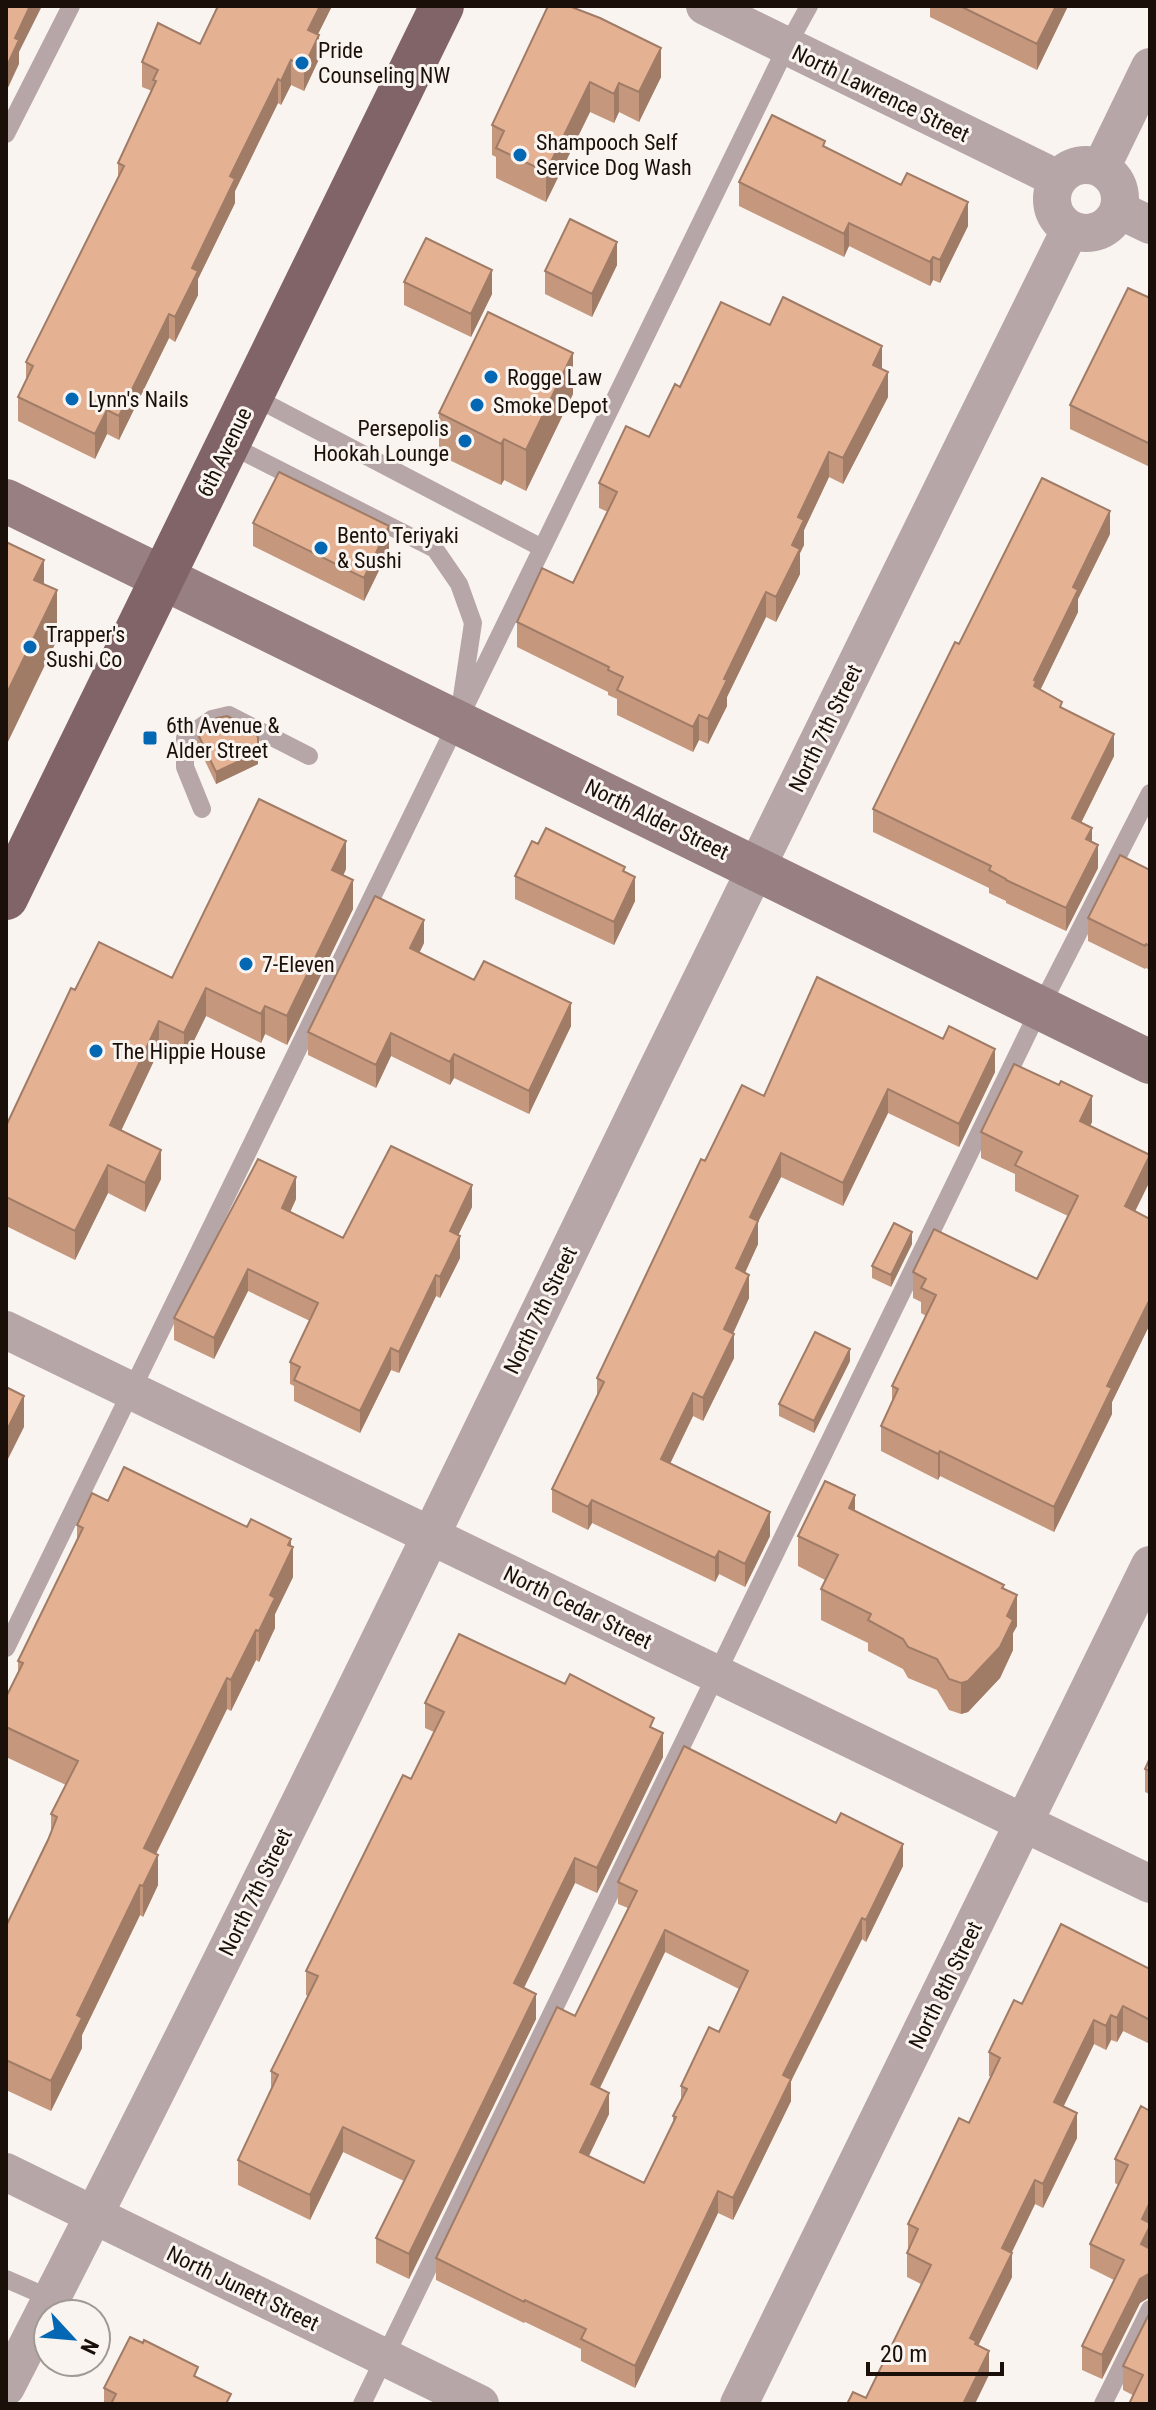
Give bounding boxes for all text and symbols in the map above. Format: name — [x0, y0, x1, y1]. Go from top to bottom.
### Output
place label: Pride Counseling NW — [318, 38, 450, 88]
street label: North Lawrence Street — [788, 40, 973, 147]
marker: Pride Counseling NW — [293, 54, 311, 72]
place label: Shampooch Self Service Dog Wash — [536, 130, 692, 180]
marker: Shampooch Self Service Dog Wash — [511, 146, 529, 164]
place label: Rogge Law — [507, 365, 602, 390]
marker: Rogge Law — [482, 368, 500, 386]
place label: Lynn's Nails — [88, 387, 189, 412]
marker: Lynn's Nails — [63, 390, 81, 408]
place label: Smoke Depot — [493, 393, 608, 418]
marker: Smoke Depot — [468, 396, 486, 414]
street label: 6th Avenue — [192, 403, 257, 501]
place label: Persepolis Hookah Lounge — [313, 416, 449, 466]
marker: Persepolis Hookah Lounge — [456, 432, 474, 450]
place label: Bento Teriyaki & Sushi — [337, 523, 459, 573]
marker: Bento Teriyaki & Sushi — [312, 539, 330, 557]
place label: Trapper's Sushi Co — [46, 622, 125, 672]
marker: Trapper's Sushi Co — [21, 638, 39, 656]
street label: North 7th Street — [784, 660, 867, 796]
place label: 6th Avenue & Alder Street — [166, 713, 279, 763]
marker: 6th Avenue & Alder Street — [141, 729, 159, 747]
street label: North Alder Street — [581, 774, 733, 865]
place label: 7-Eleven — [262, 952, 335, 977]
marker: 7-Eleven — [237, 955, 255, 973]
place label: The Hippie House — [112, 1039, 266, 1064]
marker: The Hippie House — [87, 1042, 105, 1060]
street label: North 7th Street — [499, 1242, 582, 1378]
street label: North Cedar Street — [500, 1561, 656, 1654]
street label: North 7th Street — [214, 1824, 297, 1960]
street label: North 8th Street — [904, 1917, 987, 2053]
street label: North Junett Street — [163, 2241, 323, 2336]
north arrow — [32, 2298, 112, 2378]
scale bar — [868, 2326, 1002, 2376]
text: N — [75, 2335, 104, 2358]
text: 20 m — [880, 2340, 927, 2368]

